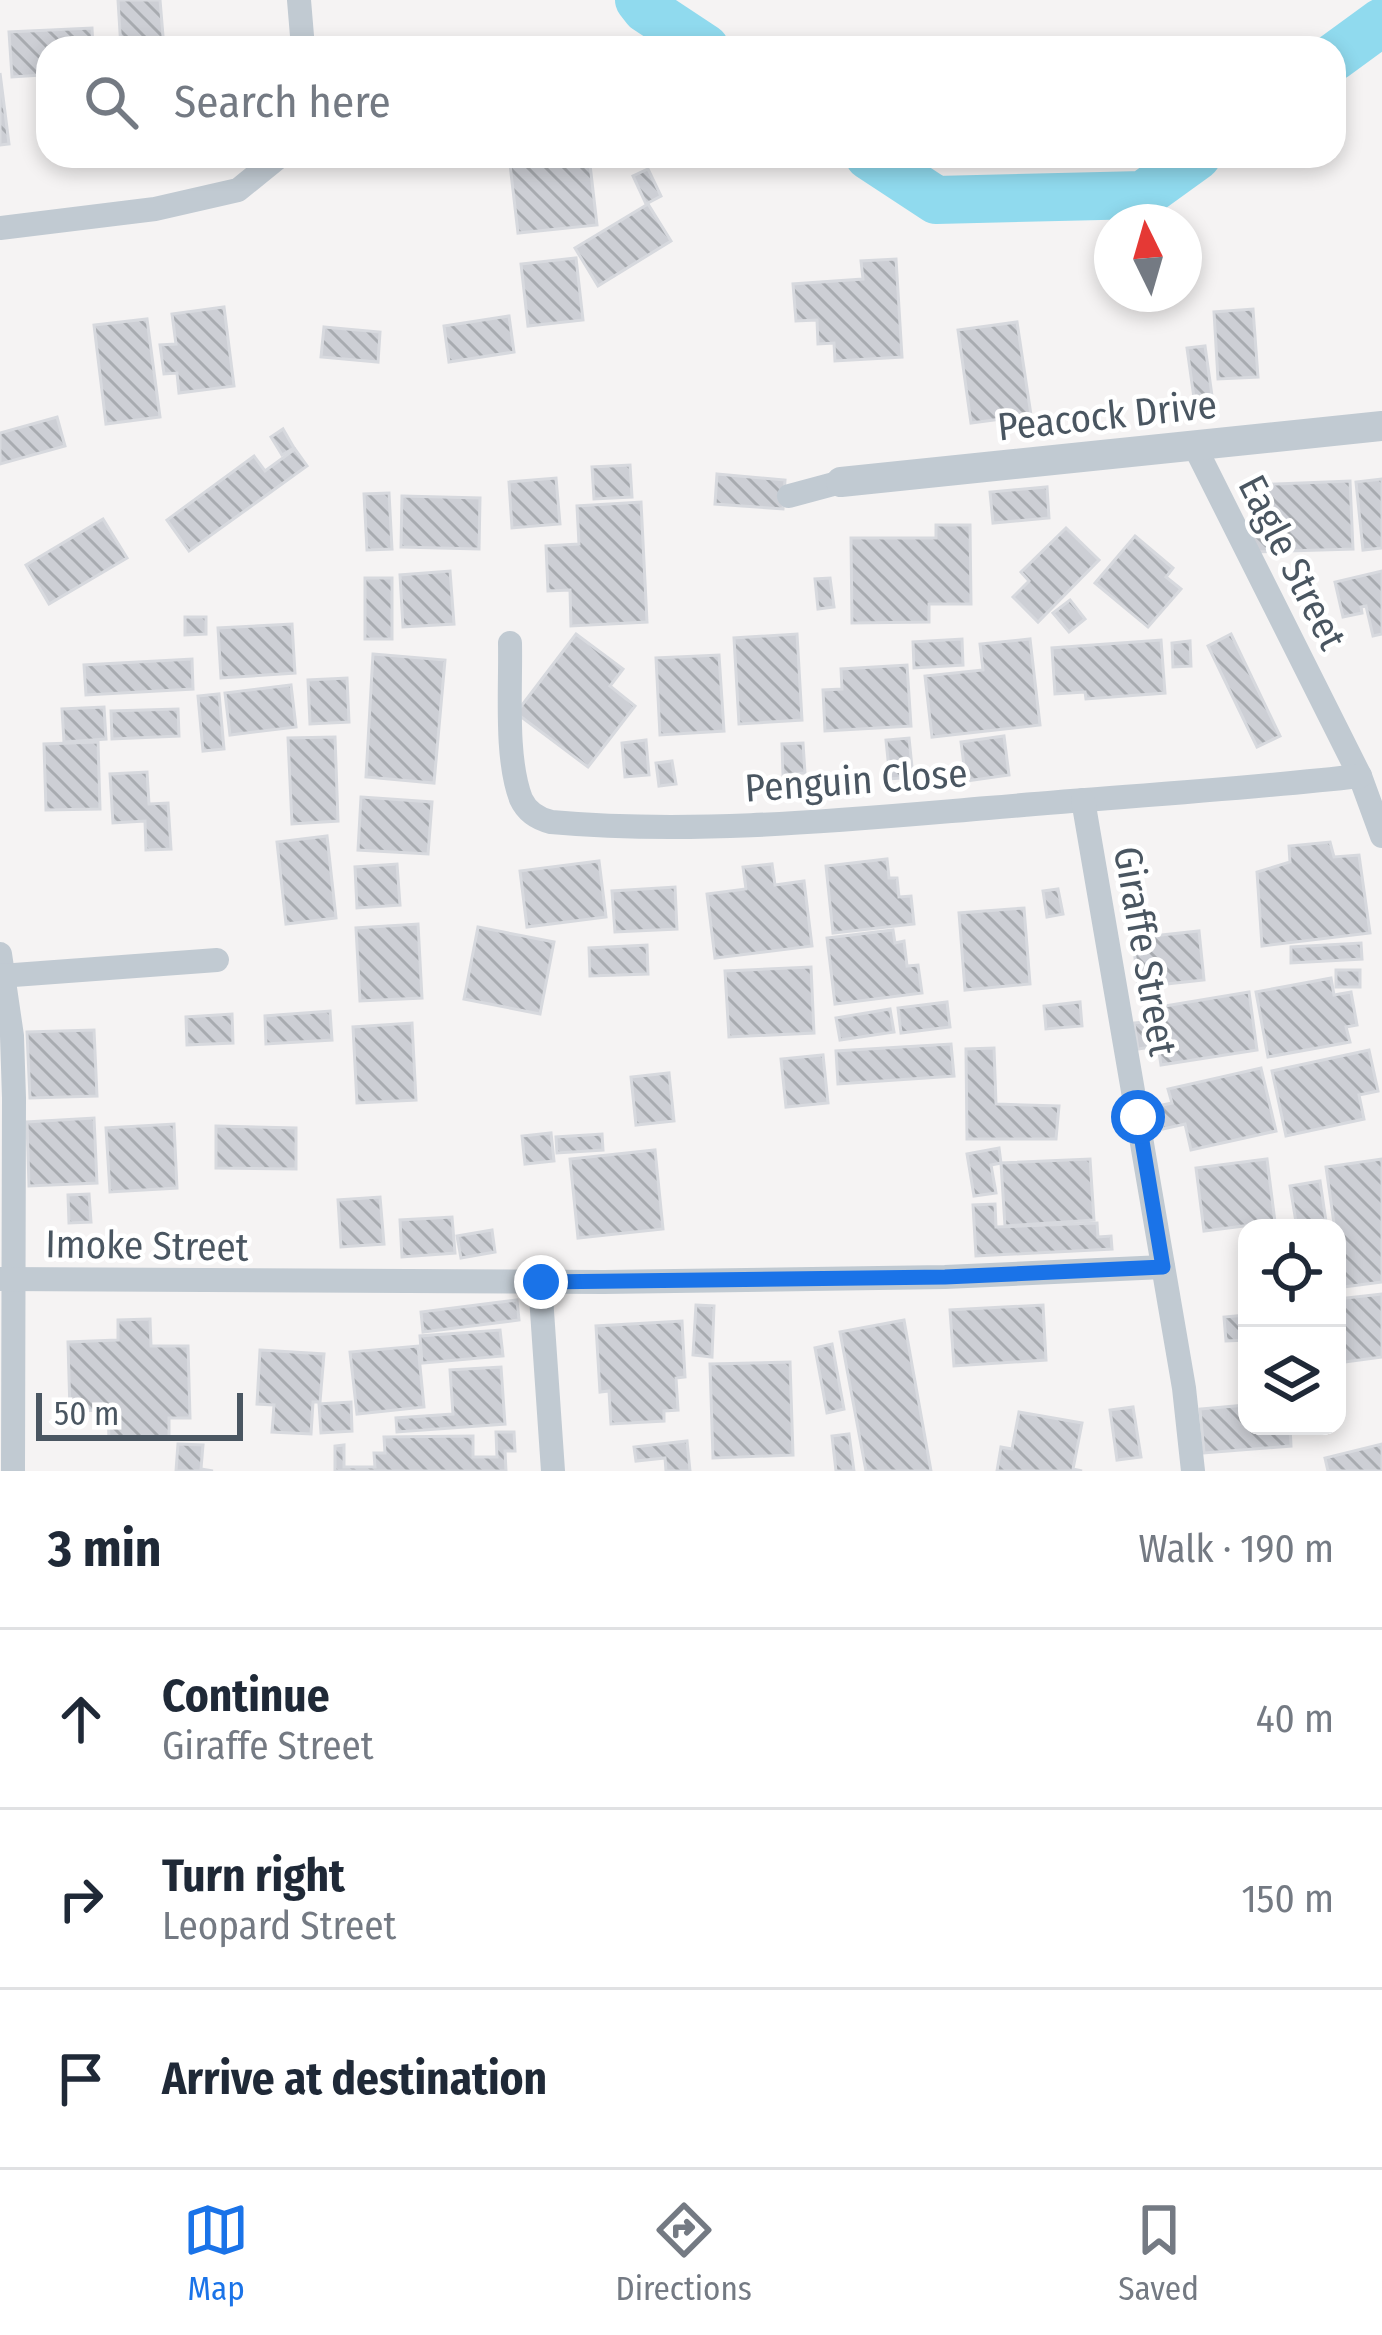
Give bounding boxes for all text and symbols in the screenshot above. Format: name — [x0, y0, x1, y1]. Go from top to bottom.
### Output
search box — [36, 36, 1346, 168]
icon: search — [78, 69, 144, 135]
text: Search here — [174, 75, 391, 129]
north arrow — [1094, 204, 1202, 312]
street label: Peacock Drive — [995, 382, 1219, 450]
street label: Eagle Street — [1229, 468, 1356, 657]
street label: Penguin Close — [743, 750, 969, 812]
street label: Giraffe Street — [1104, 843, 1186, 1060]
route start — [1111, 1090, 1165, 1144]
map controls — [1238, 1219, 1346, 1435]
button: locate — [1238, 1219, 1346, 1327]
street label: Imoke Street — [45, 1221, 249, 1271]
route end — [514, 1255, 568, 1309]
button: layers — [1238, 1327, 1346, 1435]
scale bar — [36, 1387, 243, 1440]
text: 50 m — [54, 1394, 119, 1434]
text: 3 min — [48, 1518, 162, 1580]
text: Walk · 190 m — [1139, 1526, 1334, 1572]
text: Continue — [162, 1669, 330, 1723]
icon: ahead — [48, 1686, 114, 1752]
text: 40 m — [1256, 1696, 1334, 1742]
text: Giraffe Street — [162, 1723, 374, 1769]
text: Turn right — [162, 1849, 345, 1903]
icon: right — [48, 1866, 114, 1932]
text: 150 m — [1241, 1876, 1334, 1922]
text: Leopard Street — [162, 1903, 396, 1949]
icon: arrive — [48, 2046, 114, 2112]
text: Arrive at destination — [162, 2052, 547, 2106]
tab: Map — [183, 2197, 249, 2309]
tab: Directions — [615, 2197, 752, 2309]
tab: Saved — [1118, 2197, 1199, 2309]

